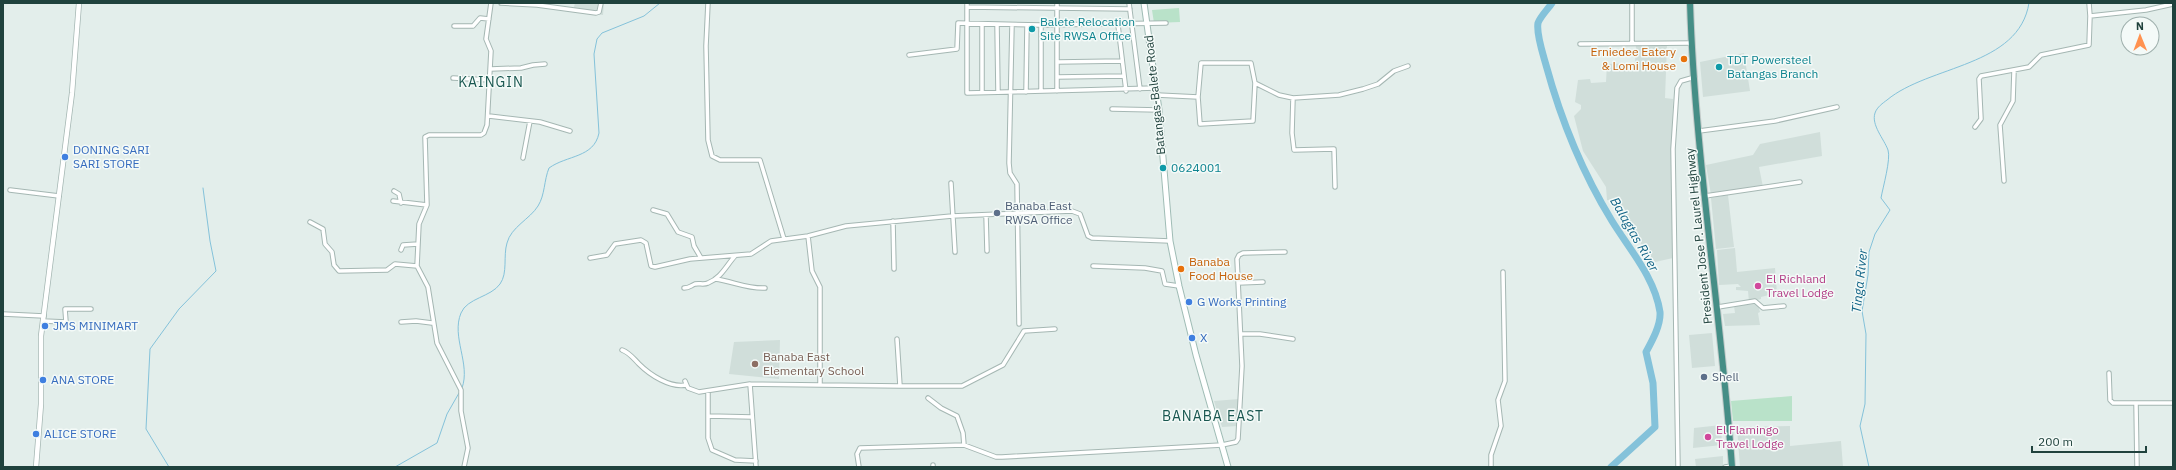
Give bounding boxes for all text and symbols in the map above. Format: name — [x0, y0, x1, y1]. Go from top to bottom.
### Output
place label: Balete Relocation Site RWSA Office — [1040, 14, 1135, 43]
north arrow — [2120, 16, 2160, 56]
text: N — [2136, 19, 2144, 33]
marker: Balete Relocation Site RWSA Office — [1027, 24, 1037, 34]
street label: Batangas-Balete Road — [1141, 35, 1168, 156]
place label: Erniedee Eatery & Lomi House — [1591, 44, 1676, 73]
place label: TDT Powersteel Batangas Branch — [1727, 52, 1818, 81]
marker: Erniedee Eatery & Lomi House — [1679, 54, 1689, 64]
marker: TDT Powersteel Batangas Branch — [1714, 62, 1724, 72]
district label: KAINGIN — [458, 73, 524, 91]
place label: DONING SARI SARI STORE — [73, 142, 150, 171]
street label: President Jose P. Laurel Highway — [1682, 147, 1715, 325]
marker: DONING SARI SARI STORE — [60, 152, 70, 162]
place label: 0624001 — [1171, 160, 1221, 175]
marker: 0624001 — [1158, 163, 1168, 173]
water label: Balagtas River — [1606, 194, 1663, 276]
place label: Banaba East RWSA Office — [1005, 198, 1073, 227]
marker: Banaba East RWSA Office — [992, 208, 1002, 218]
water label: Tinga River — [1848, 247, 1871, 314]
place label: Banaba Food House — [1189, 254, 1254, 283]
marker: Banaba Food House — [1176, 264, 1186, 274]
place label: El Richland Travel Lodge — [1766, 271, 1834, 300]
marker: El Richland Travel Lodge — [1753, 281, 1763, 291]
place label: G Works Printing — [1197, 294, 1287, 309]
marker: G Works Printing — [1184, 297, 1194, 307]
place label: JMS MINIMART — [53, 318, 138, 333]
marker: JMS MINIMART — [40, 321, 50, 331]
place label: X — [1200, 330, 1208, 345]
marker: X — [1187, 333, 1197, 343]
place label: Banaba East Elementary School — [763, 349, 864, 378]
marker: Banaba East Elementary School — [750, 359, 760, 369]
place label: Shell — [1712, 369, 1739, 384]
place label: ANA STORE — [51, 372, 114, 387]
marker: Shell — [1699, 372, 1709, 382]
marker: ANA STORE — [38, 375, 48, 385]
district label: BANABA EAST — [1162, 407, 1264, 425]
place label: El Flamingo Travel Lodge — [1716, 422, 1784, 451]
place label: ALICE STORE — [44, 426, 116, 441]
scale bar — [2032, 428, 2146, 454]
marker: ALICE STORE — [31, 429, 41, 439]
marker: El Flamingo Travel Lodge — [1703, 432, 1713, 442]
text: 200 m — [2038, 434, 2073, 449]

